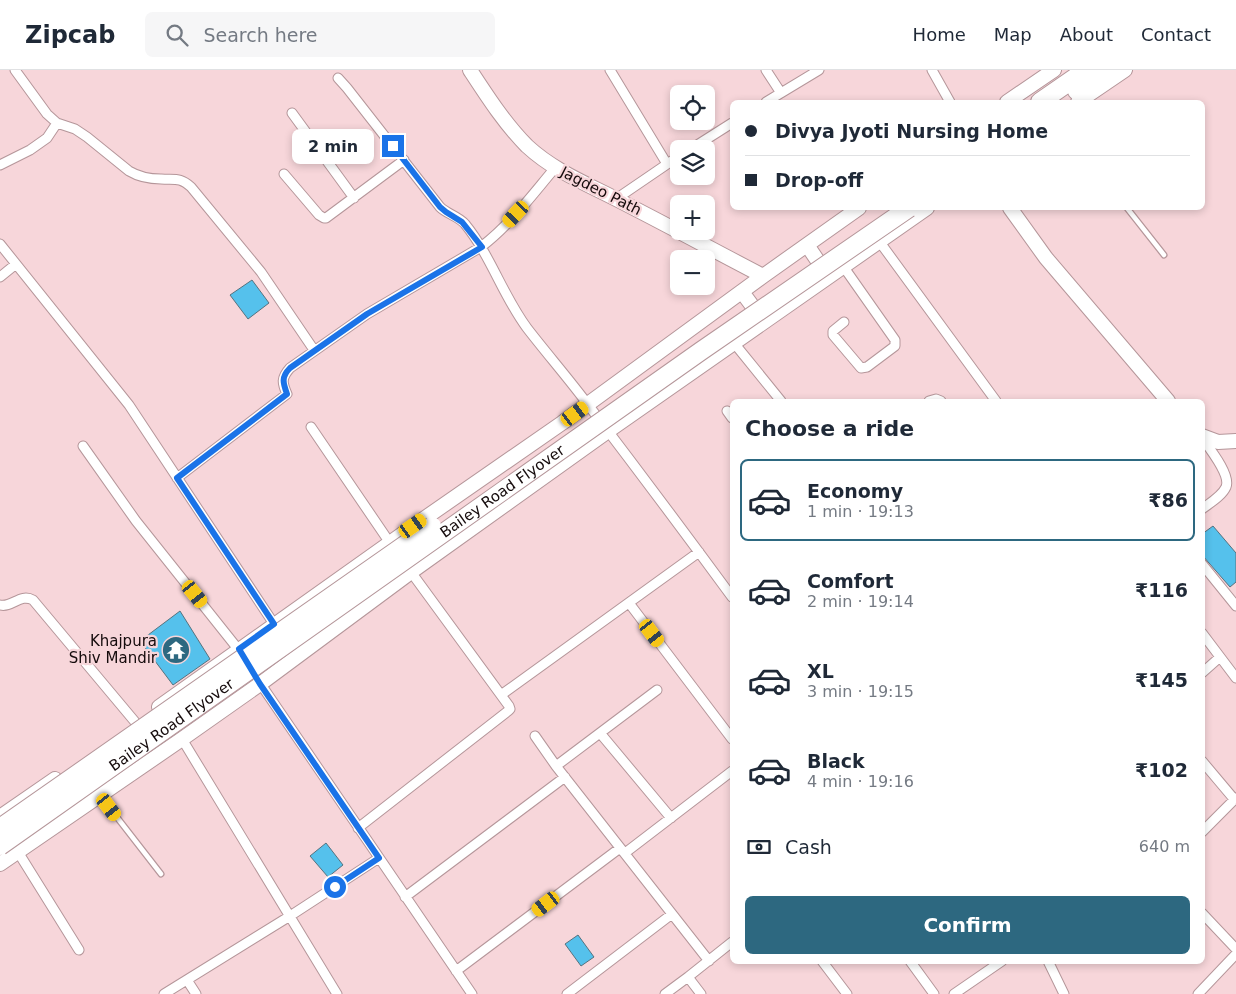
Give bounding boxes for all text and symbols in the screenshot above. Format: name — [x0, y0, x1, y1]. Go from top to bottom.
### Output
search box — [145, 12, 495, 57]
text: Zipcab — [25, 21, 115, 49]
icon: search — [163, 21, 191, 49]
text: Search here — [203, 24, 318, 46]
text: Home — [913, 24, 966, 45]
text: Map — [994, 24, 1032, 45]
text: About — [1060, 24, 1113, 45]
text: Contact — [1141, 24, 1211, 45]
map controls — [670, 85, 715, 295]
button: locate — [670, 85, 715, 130]
text: Divya Jyoti Nursing Home — [775, 120, 1048, 142]
callout: 2 min — [293, 128, 376, 164]
route end — [382, 135, 404, 157]
text: 2 min — [308, 137, 358, 156]
button: layers — [670, 140, 715, 185]
street label: Jagdeo Path — [556, 162, 645, 219]
text: Drop-off — [775, 169, 863, 191]
button: + — [670, 195, 715, 240]
car — [500, 198, 531, 230]
button: − — [670, 250, 715, 295]
car — [558, 399, 591, 429]
text: Choose a ride — [745, 416, 914, 441]
street label: Bailey Road Flyover — [437, 441, 569, 541]
icon: car — [747, 478, 792, 523]
text: Economy — [807, 480, 903, 502]
text: ₹86 — [1148, 489, 1188, 511]
text: 1 min · 19:13 — [807, 502, 914, 521]
car — [396, 511, 429, 541]
icon: car — [747, 568, 792, 613]
text: Comfort — [807, 570, 894, 592]
car — [179, 578, 210, 610]
text: ₹116 — [1135, 579, 1188, 601]
text: 2 min · 19:14 — [807, 592, 914, 611]
car — [636, 617, 667, 649]
place label: Khajpura Shiv Mandir — [69, 632, 158, 667]
temple icon: Khajpura Shiv Mandir — [161, 635, 191, 665]
icon: car — [747, 658, 792, 703]
text: XL — [807, 660, 834, 682]
text: ₹145 — [1135, 669, 1188, 691]
street label: Bailey Road Flyover — [106, 674, 238, 775]
text: 3 min · 19:15 — [807, 682, 914, 701]
icon: car — [747, 748, 792, 793]
text: Black — [807, 750, 865, 772]
text: ₹102 — [1135, 759, 1188, 781]
text: 4 min · 19:16 — [807, 772, 914, 791]
car — [93, 791, 124, 823]
icon: cash — [745, 833, 773, 861]
text: Cash — [785, 836, 832, 858]
text: 640 m — [1139, 837, 1190, 856]
route start — [324, 876, 346, 898]
car — [529, 889, 562, 919]
button: Confirm — [745, 896, 1190, 954]

